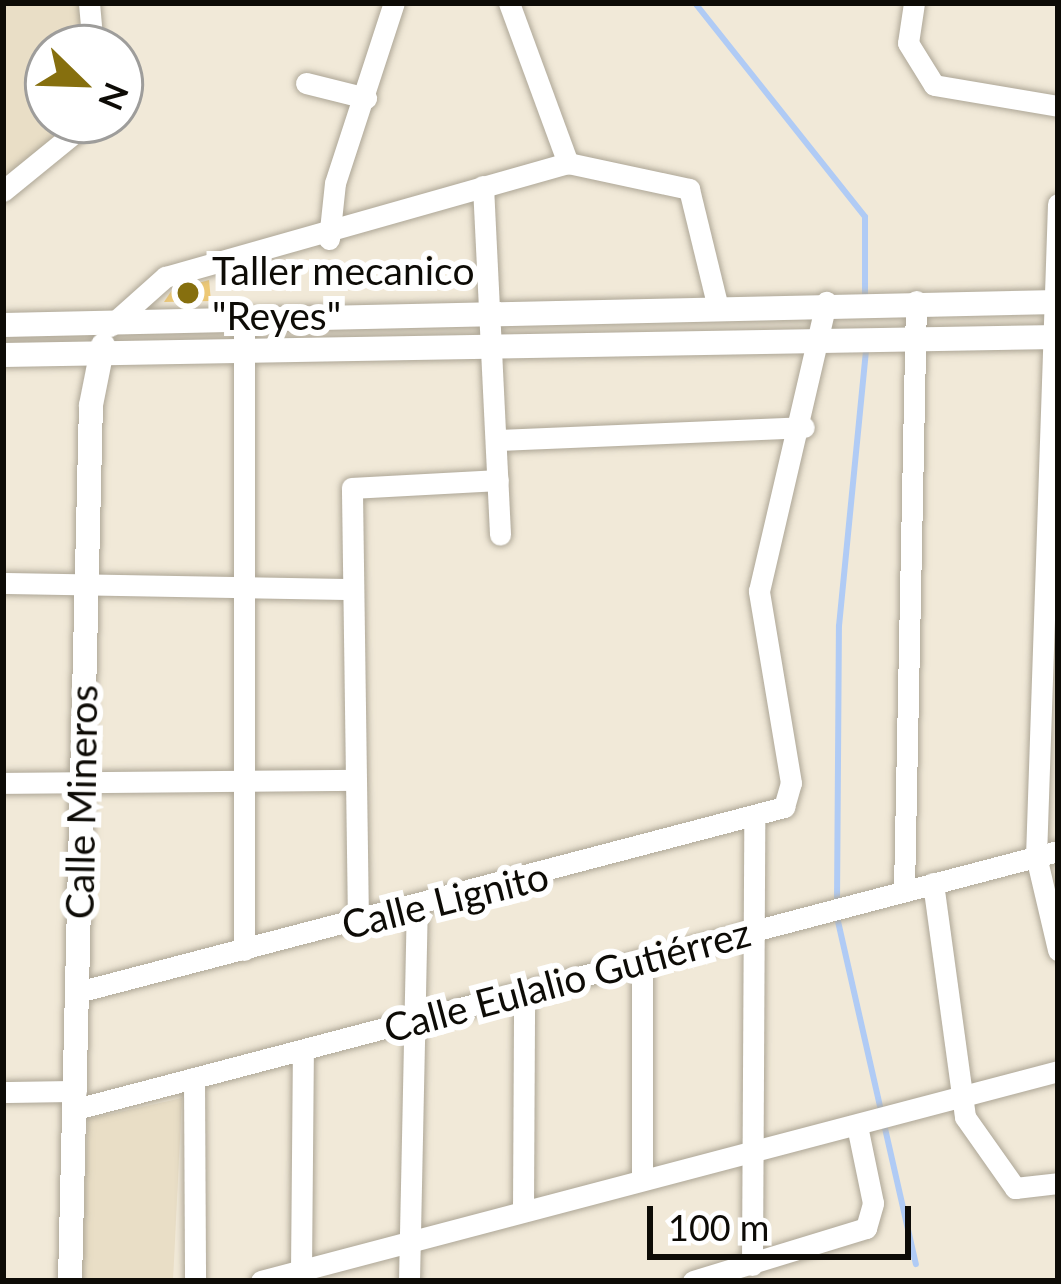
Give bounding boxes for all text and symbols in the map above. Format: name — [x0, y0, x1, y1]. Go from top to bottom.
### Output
north arrow — [24, 24, 144, 144]
text: N — [91, 77, 138, 116]
place label: Taller mecanico "Reyes" — [212, 248, 475, 339]
marker: Taller mecanico "Reyes" — [175, 280, 201, 306]
street label: Calle Mineros — [56, 684, 106, 920]
street label: Calle Lignito — [337, 852, 553, 948]
street label: Calle Eulalio Gutiérrez — [379, 909, 755, 1051]
scale bar — [653, 1182, 917, 1256]
text: 100 m — [668, 1205, 769, 1249]

